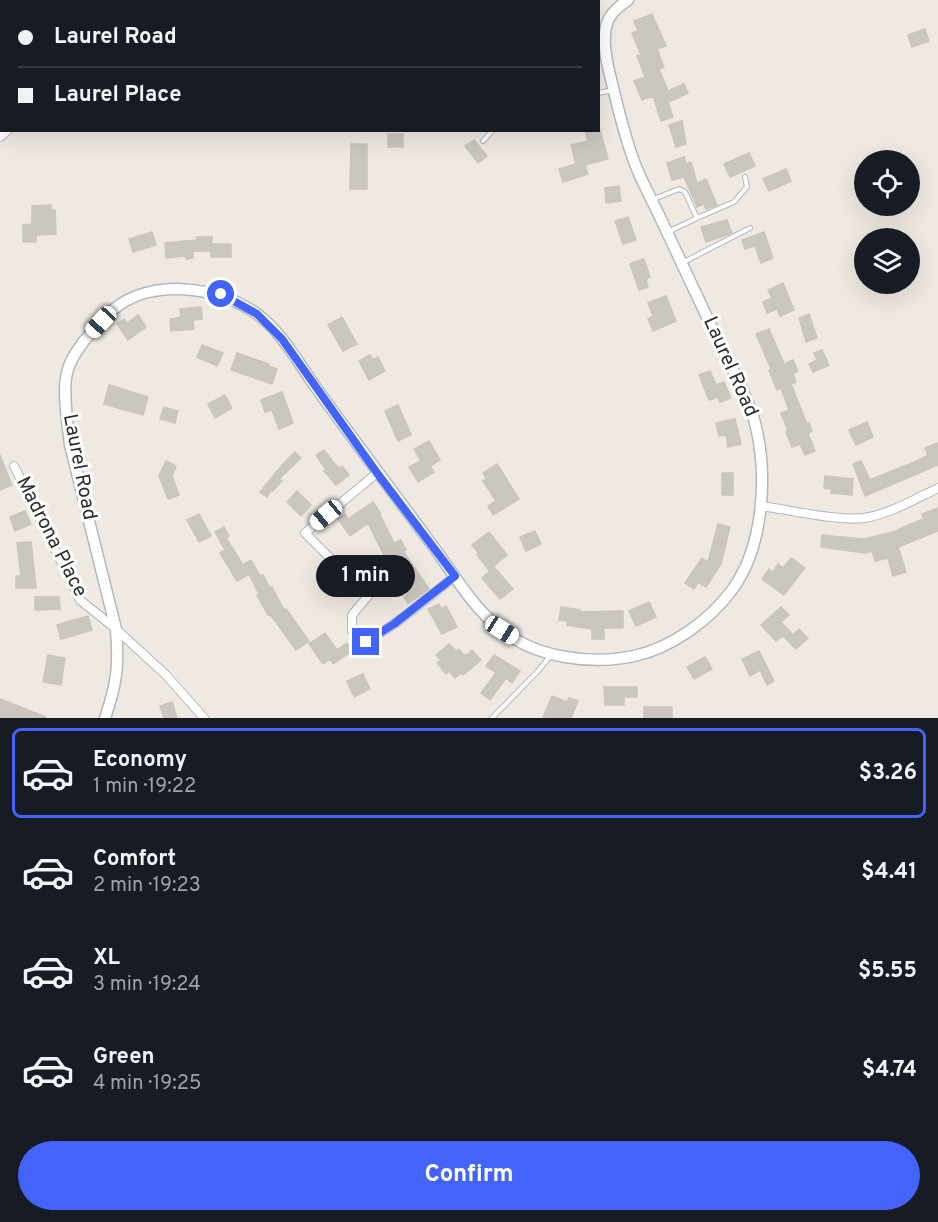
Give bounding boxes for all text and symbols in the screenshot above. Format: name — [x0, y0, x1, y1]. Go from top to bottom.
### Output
text: Laurel Road — [54, 24, 177, 51]
text: Laurel Place — [54, 82, 181, 109]
map controls — [854, 150, 920, 294]
button: locate — [854, 150, 920, 216]
button: layers — [854, 228, 920, 294]
route start — [207, 280, 234, 307]
car — [82, 303, 120, 341]
street label: Laurel Road — [696, 313, 764, 421]
street label: Laurel Road — [56, 412, 102, 522]
street label: Madrona Place — [9, 472, 93, 602]
car — [306, 497, 346, 533]
callout: 1 min — [316, 555, 416, 597]
text: 1 min — [341, 563, 390, 589]
car — [482, 613, 522, 647]
route end — [352, 628, 379, 655]
icon: car — [21, 746, 75, 800]
text: Economy — [93, 747, 187, 774]
text: $3.26 — [859, 760, 917, 787]
text: 1 min · 19:22 — [93, 774, 196, 800]
icon: car — [21, 845, 75, 899]
text: Comfort — [93, 846, 176, 873]
text: $4.41 — [861, 859, 917, 886]
text: 2 min · 19:23 — [93, 873, 201, 899]
icon: car — [21, 944, 75, 998]
text: XL — [93, 945, 120, 972]
text: $5.55 — [858, 958, 917, 985]
text: 3 min · 19:24 — [93, 972, 201, 998]
icon: car — [21, 1043, 75, 1097]
text: Green — [93, 1044, 155, 1071]
text: $4.74 — [862, 1057, 917, 1084]
text: 4 min · 19:25 — [93, 1071, 201, 1097]
button: Confirm — [18, 1141, 920, 1210]

